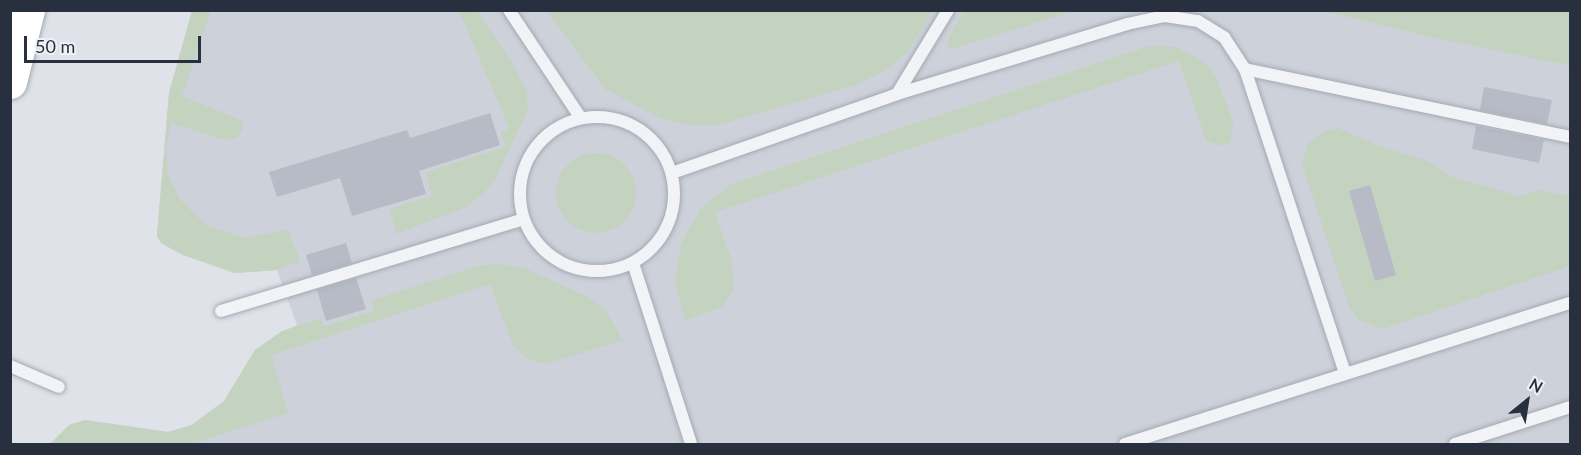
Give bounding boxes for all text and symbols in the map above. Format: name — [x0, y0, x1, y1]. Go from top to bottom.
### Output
scale bar — [27, 24, 204, 62]
text: 50 m — [35, 35, 75, 57]
north arrow — [1497, 371, 1557, 431]
text: N — [1526, 374, 1546, 396]

